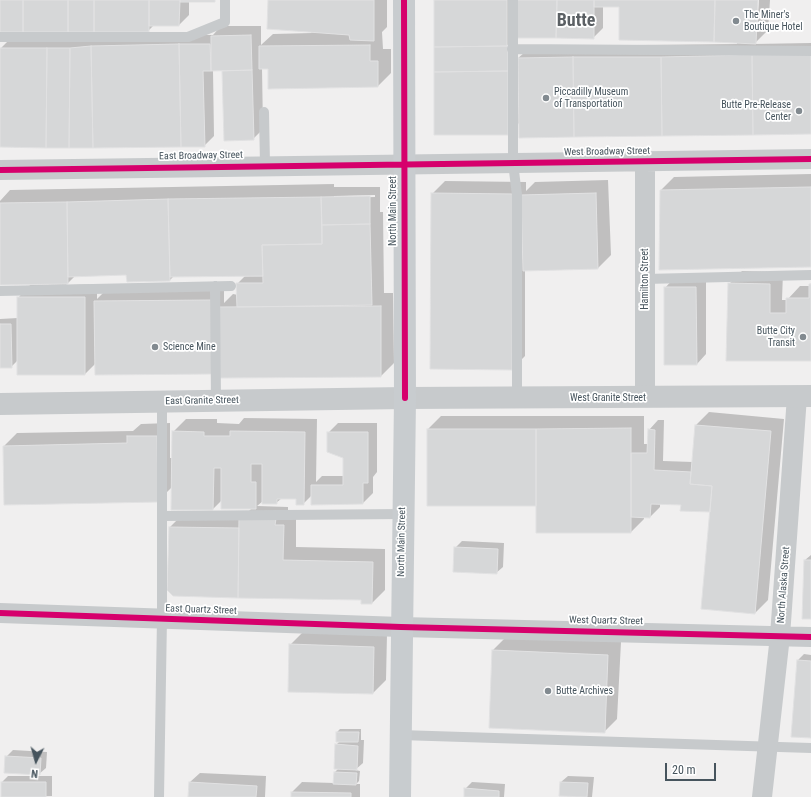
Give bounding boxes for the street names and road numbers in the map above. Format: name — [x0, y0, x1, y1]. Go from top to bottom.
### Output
street label: West Broadway Street — [564, 145, 650, 159]
street label: East Broadway Street — [159, 149, 243, 163]
street label: North Main Street — [387, 176, 399, 246]
street label: Hamilton Street — [639, 248, 651, 310]
street label: West Granite Street — [570, 392, 646, 404]
street label: East Granite Street — [165, 394, 239, 408]
street label: North Main Street — [395, 507, 409, 577]
street label: North Alaska Street — [775, 546, 793, 624]
street label: East Quartz Street — [165, 603, 237, 617]
street label: West Quartz Street — [569, 614, 643, 628]

